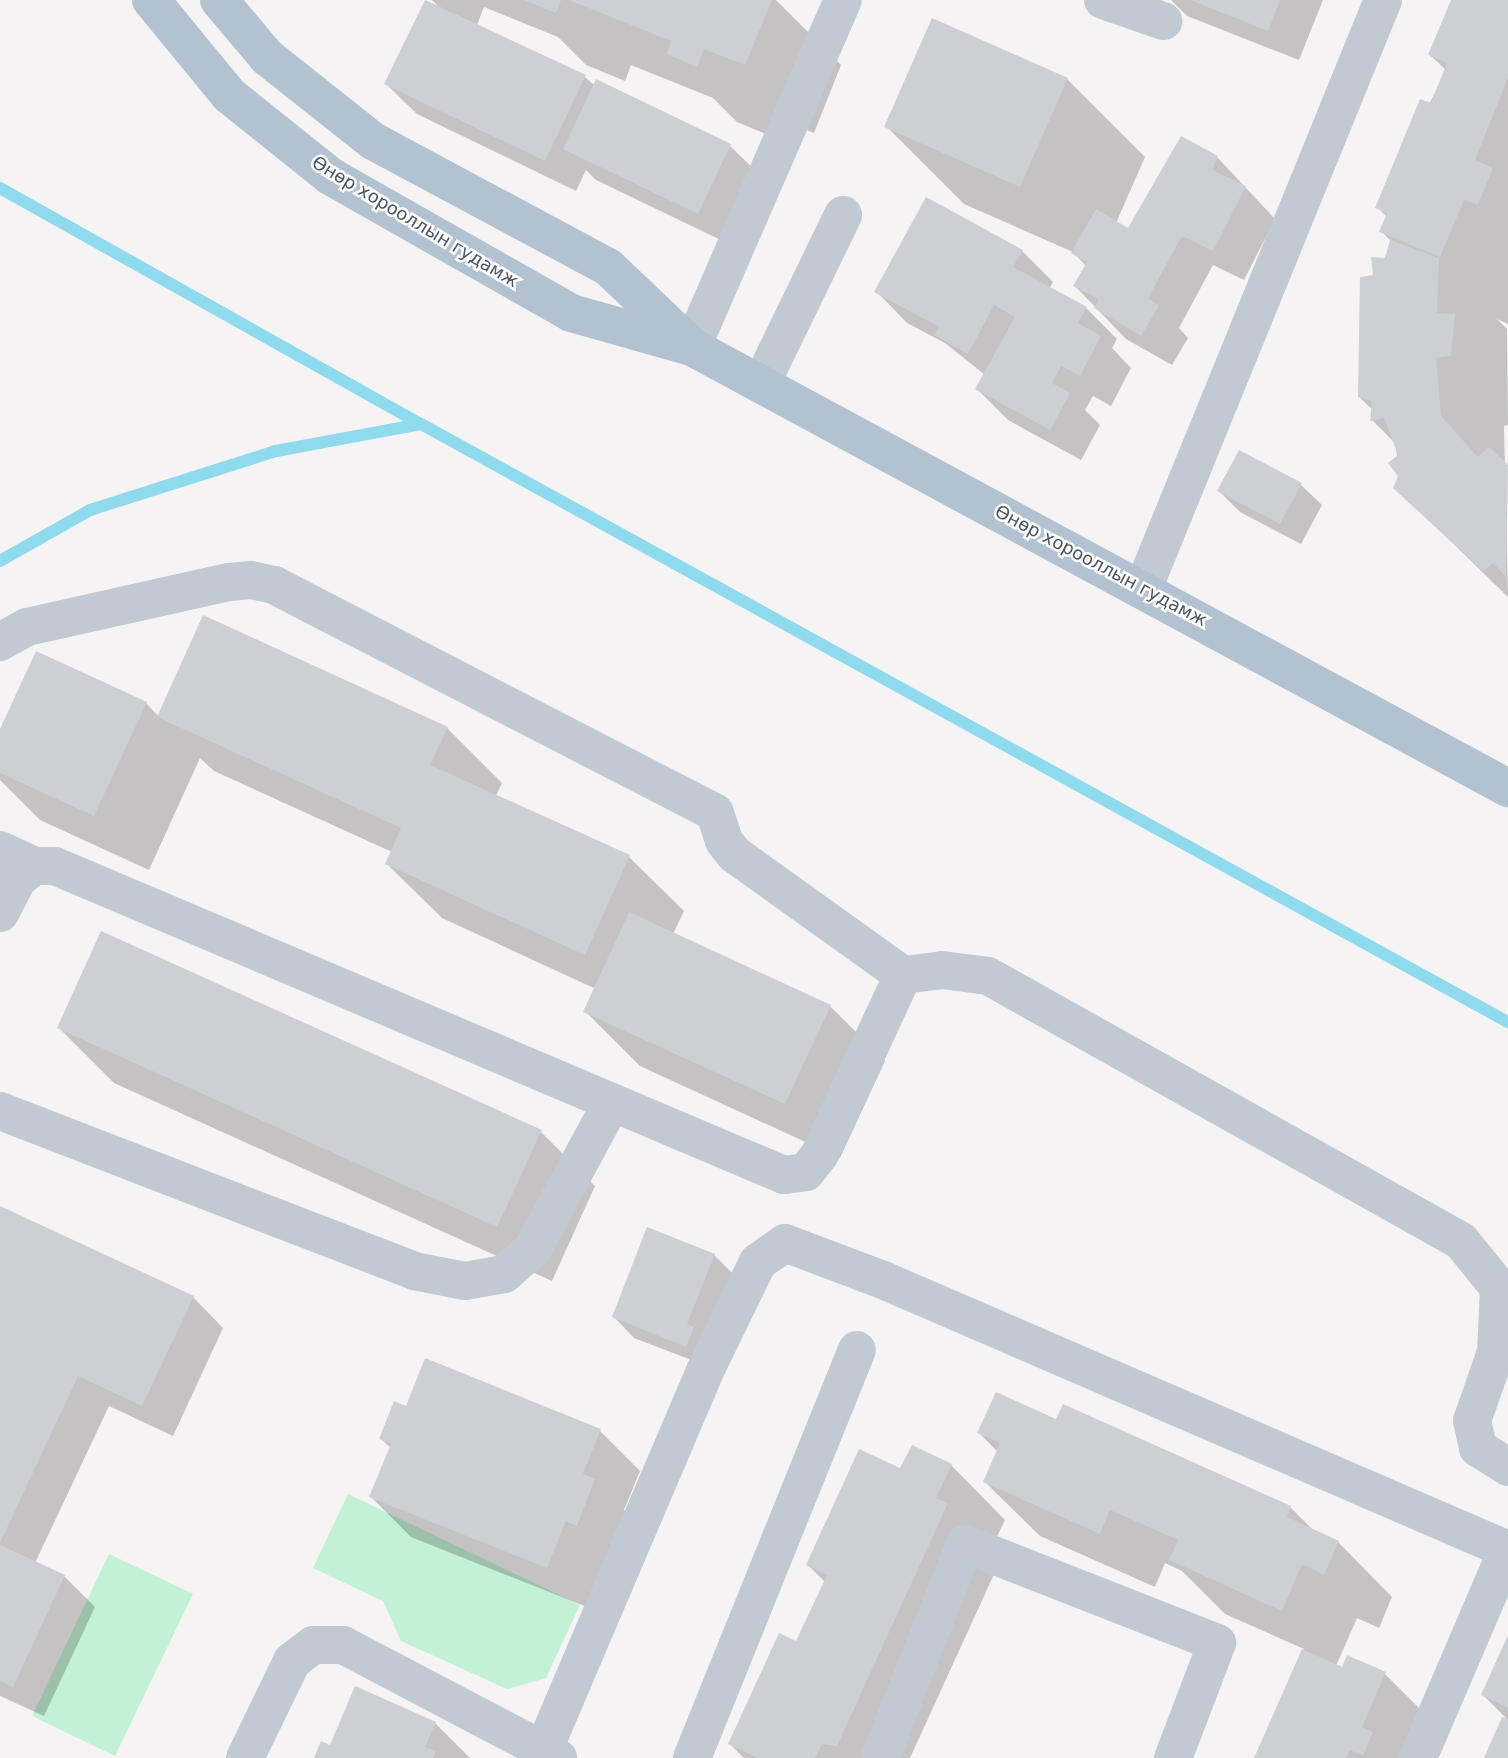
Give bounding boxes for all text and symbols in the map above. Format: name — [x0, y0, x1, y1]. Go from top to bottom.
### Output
street label: Өнөр хорооллын гудамж — [308, 152, 522, 292]
street label: Өнөр хорооллын гудамж — [991, 501, 1211, 631]

